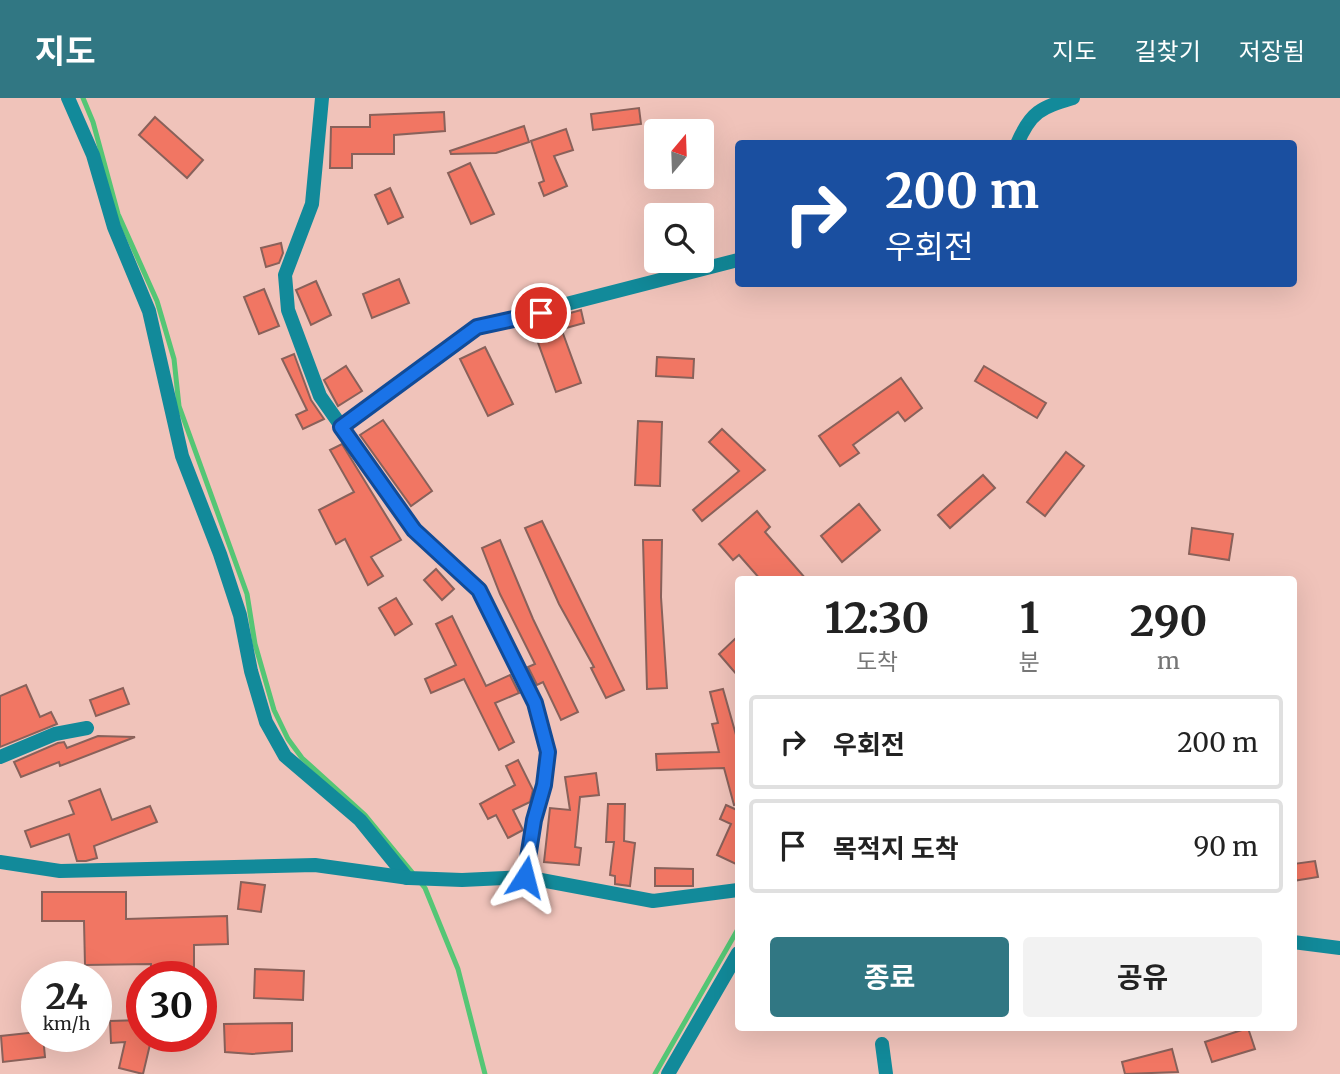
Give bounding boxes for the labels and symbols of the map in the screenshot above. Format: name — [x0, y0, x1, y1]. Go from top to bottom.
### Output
north arrow — [644, 119, 714, 189]
pin — [511, 283, 571, 343]
position arrow — [488, 840, 562, 914]
speed limit sign: 30 — [126, 961, 217, 1052]

